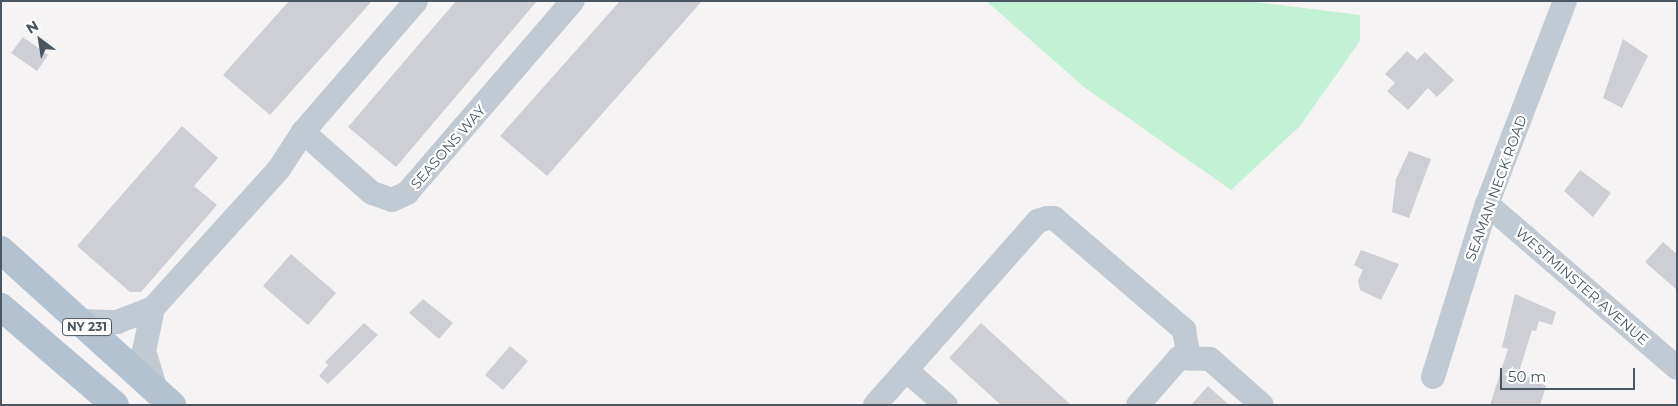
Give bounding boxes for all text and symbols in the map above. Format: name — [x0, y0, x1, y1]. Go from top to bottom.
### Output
north arrow — [15, 15, 65, 65]
text: N — [23, 17, 42, 38]
street label: SEASONS WAY — [407, 102, 489, 192]
street label: SEAMAN NECK ROAD — [1462, 113, 1530, 263]
street label: WESTMINSTER AVENUE — [1512, 224, 1652, 348]
road number: NY 231 — [62, 318, 112, 337]
scale bar — [1503, 358, 1638, 390]
text: 50 m — [1508, 367, 1546, 386]

